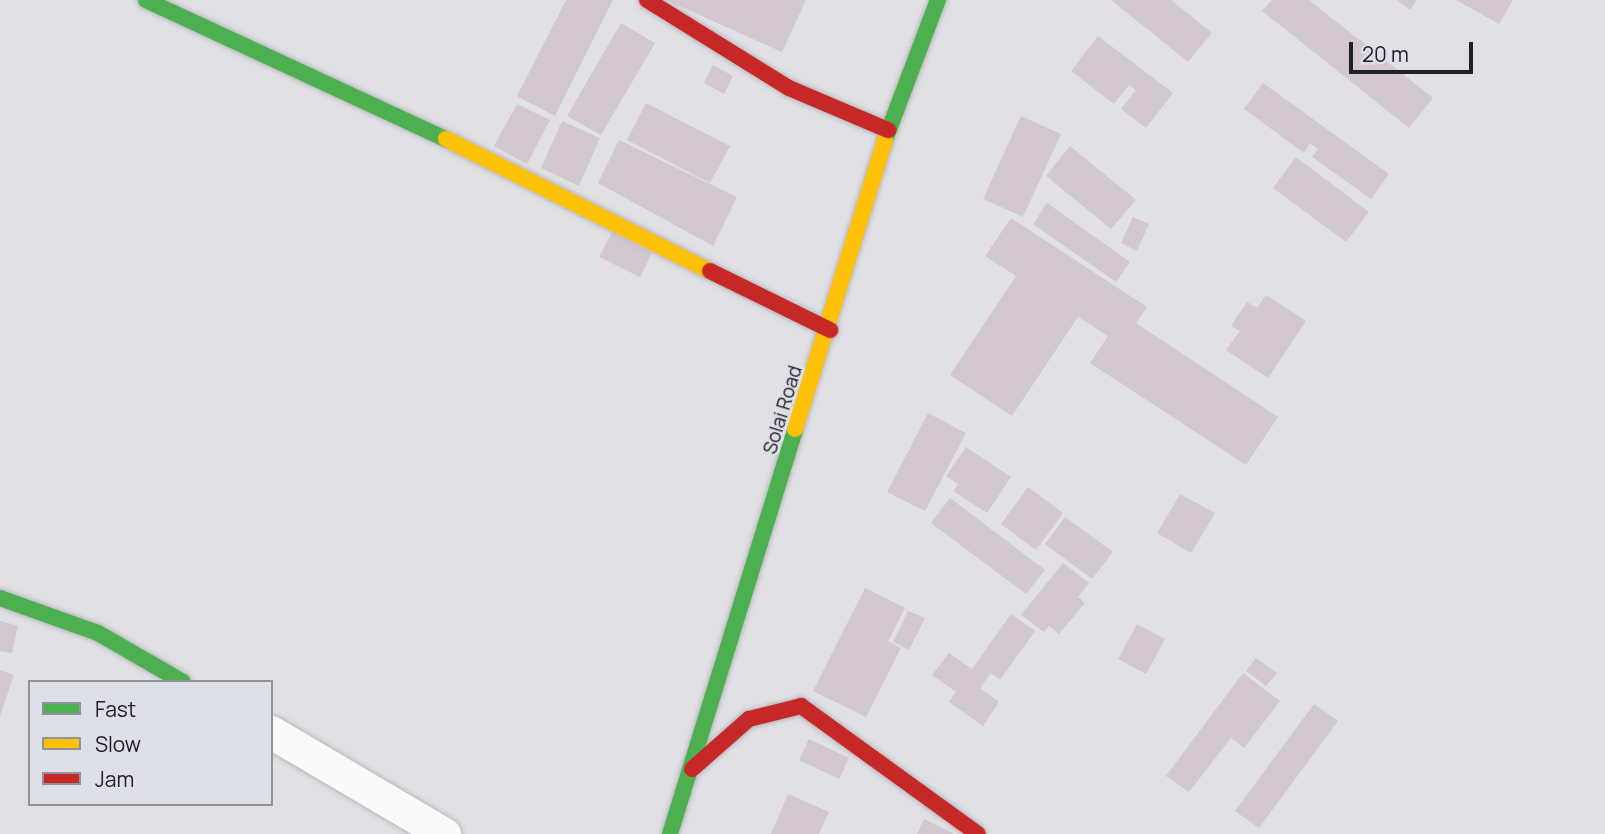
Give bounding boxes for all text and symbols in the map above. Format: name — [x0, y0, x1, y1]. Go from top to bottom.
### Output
scale bar — [1353, 28, 1477, 72]
text: 20 m — [1362, 40, 1409, 68]
street label: Solai Road — [759, 363, 807, 457]
legend — [28, 680, 273, 806]
text: Fast — [95, 695, 136, 723]
text: Slow — [95, 730, 141, 758]
text: Jam — [95, 765, 134, 793]

